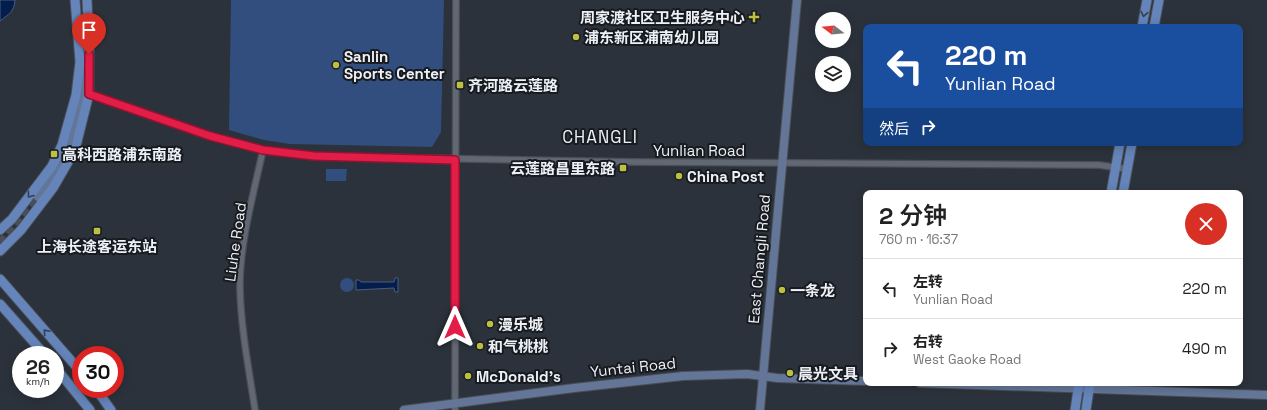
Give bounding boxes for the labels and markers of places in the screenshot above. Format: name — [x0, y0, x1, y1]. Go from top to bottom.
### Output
place label: 周家渡社区卫生服务中心 — [580, 8, 745, 27]
marker: 周家渡社区卫生服务中心 — [748, 11, 760, 23]
pin — [72, 13, 106, 54]
place label: 浦东新区浦南幼儿园 — [584, 28, 719, 47]
marker: 浦东新区浦南幼儿园 — [571, 32, 581, 42]
place label: Sanlin Sports Center — [344, 47, 445, 83]
marker: Sanlin Sports Center — [331, 60, 341, 70]
place label: 齐河路云莲路 — [468, 76, 558, 95]
marker: 齐河路云莲路 — [455, 80, 465, 90]
place label: 高科西路浦东南路 — [62, 145, 182, 164]
marker: 高科西路浦东南路 — [49, 149, 59, 159]
place label: 云莲路昌里东路 — [510, 159, 615, 178]
marker: 云莲路昌里东路 — [618, 163, 628, 173]
place label: China Post — [687, 167, 764, 186]
marker: China Post — [674, 171, 684, 181]
marker: 上海长途客运东站 — [92, 226, 102, 236]
place label: 上海长途客运东站 — [37, 237, 157, 256]
place label: 一条龙 — [790, 281, 835, 300]
marker: 一条龙 — [777, 285, 787, 295]
place label: 漫乐城 — [498, 315, 543, 334]
marker: 漫乐城 — [485, 319, 495, 329]
place label: 和气桃桃 — [488, 337, 548, 356]
marker: 和气桃桃 — [475, 341, 485, 351]
place label: 晨光文具 — [798, 364, 858, 383]
place label: McDonald's — [476, 367, 561, 386]
marker: 晨光文具 — [785, 368, 795, 378]
marker: McDonald's — [463, 371, 473, 381]

